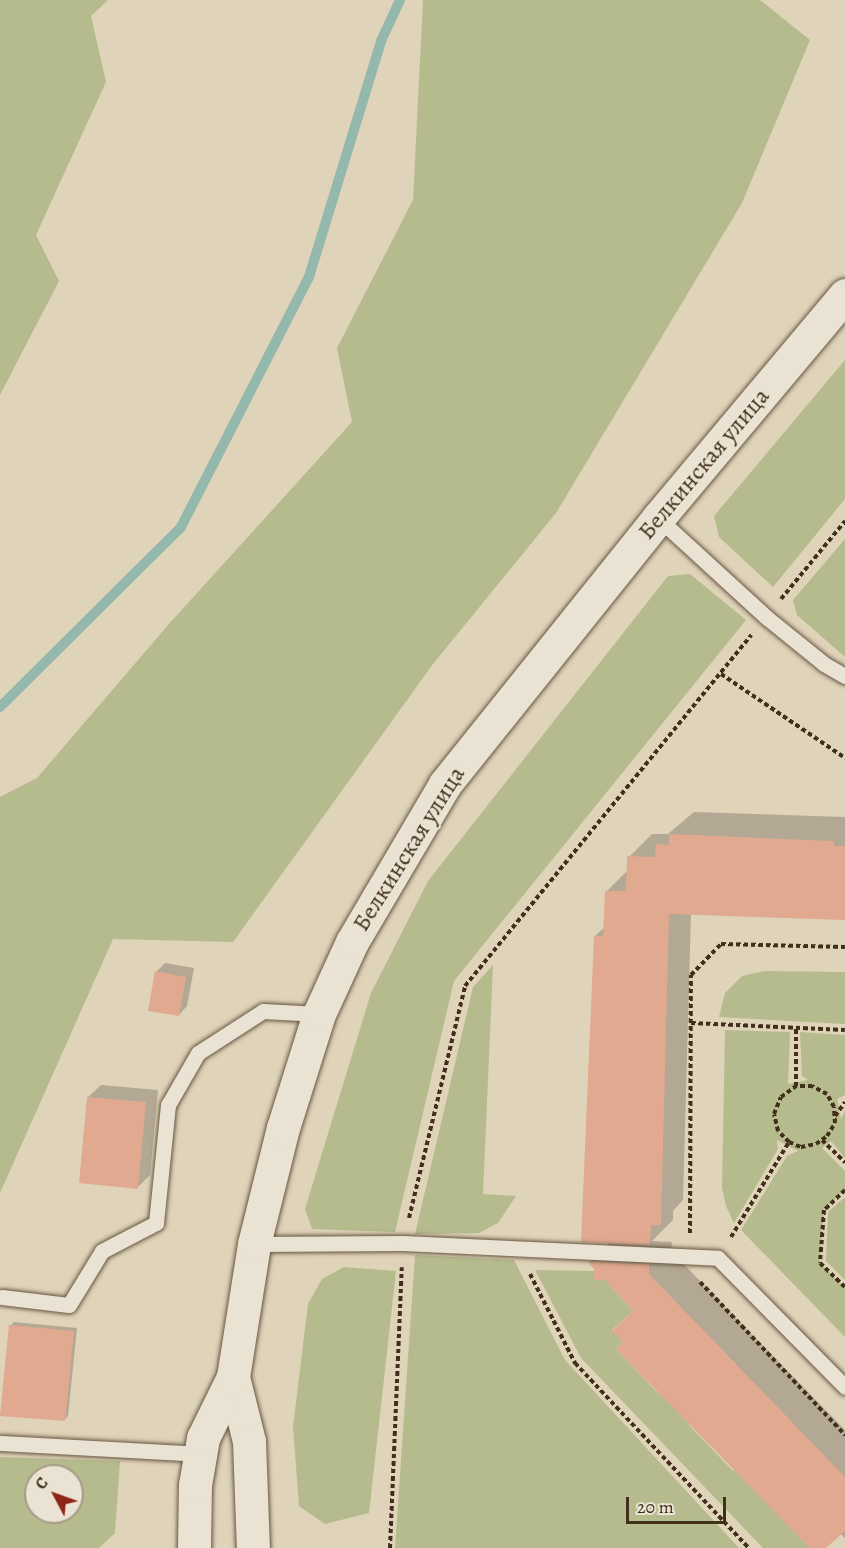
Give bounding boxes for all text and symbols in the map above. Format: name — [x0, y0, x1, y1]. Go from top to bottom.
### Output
street label: Белкинская улица — [632, 382, 776, 546]
street label: Белкинская улица — [347, 761, 471, 937]
north arrow — [24, 1464, 84, 1524]
text: С — [30, 1473, 53, 1494]
scale bar — [629, 1485, 730, 1523]
text: 20 m — [637, 1495, 674, 1519]

